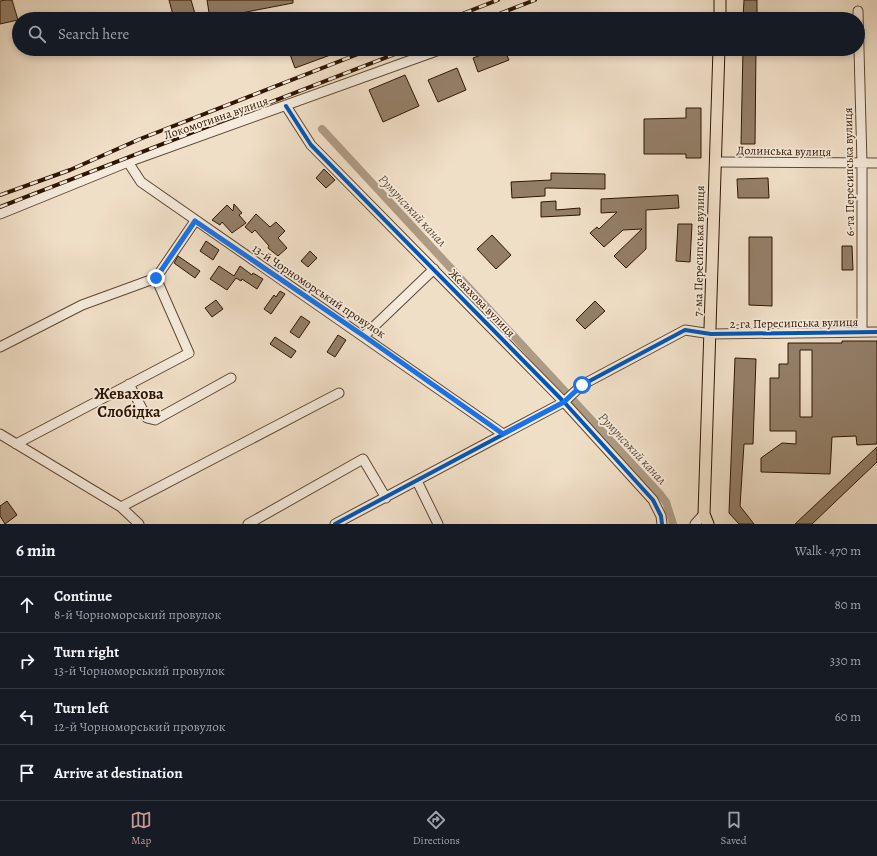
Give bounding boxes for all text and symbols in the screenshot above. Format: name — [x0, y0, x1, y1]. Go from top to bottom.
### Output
search box — [12, 12, 865, 56]
icon: search — [26, 23, 48, 45]
text: Search here — [58, 24, 129, 44]
street label: Локомотивна вулиця — [162, 93, 270, 143]
street label: 6-та Пересипська вулиця — [840, 107, 858, 237]
street label: Долинська вулиця — [737, 142, 832, 160]
water label: Румунський канал — [375, 171, 451, 251]
street label: 7-ма Пересипська вулиця — [690, 185, 708, 317]
street label: 13-й Чорноморський провулок — [249, 240, 389, 342]
street label: Жевахова вулиця — [445, 265, 519, 341]
route end — [147, 269, 165, 287]
street label: 2-га Пересипська вулиця — [730, 314, 859, 332]
route start — [573, 376, 591, 394]
district label: Жевахова Слобідка — [94, 383, 164, 423]
water label: Румунський канал — [595, 409, 671, 489]
text: 6 min — [16, 539, 56, 562]
text: Walk · 470 m — [795, 542, 861, 559]
text: Continue — [54, 586, 112, 606]
icon: ahead — [16, 594, 38, 616]
text: 80 m — [834, 596, 861, 613]
text: 8-й Чорноморський провулок — [54, 606, 221, 623]
text: Turn right — [54, 642, 119, 662]
icon: right — [16, 650, 38, 672]
text: 330 m — [830, 652, 861, 669]
text: 13-й Чорноморський провулок — [54, 662, 225, 679]
text: Turn left — [54, 698, 109, 718]
icon: left — [16, 706, 38, 728]
text: 60 m — [835, 708, 861, 725]
text: 12-й Чорноморський провулок — [54, 718, 225, 735]
icon: arrive — [16, 762, 38, 784]
text: Arrive at destination — [54, 763, 183, 783]
tab: Map — [130, 809, 152, 848]
tab: Directions — [413, 809, 460, 848]
tab: Saved — [721, 809, 747, 848]

